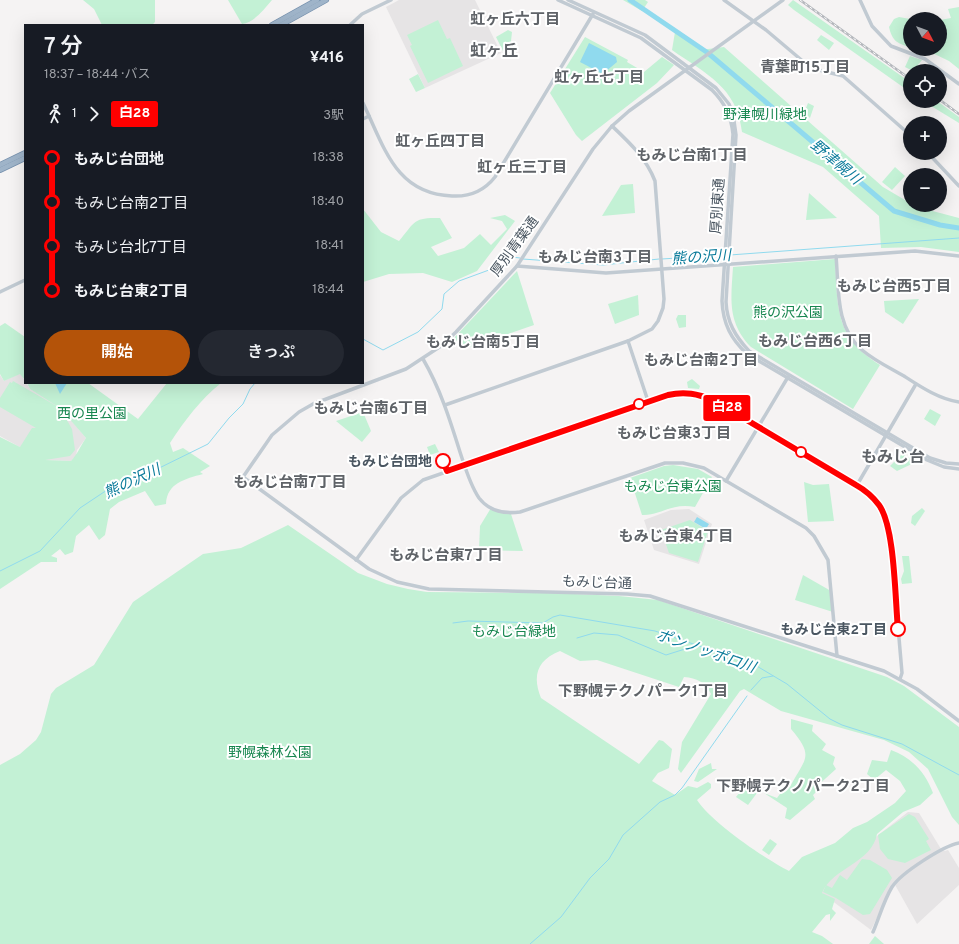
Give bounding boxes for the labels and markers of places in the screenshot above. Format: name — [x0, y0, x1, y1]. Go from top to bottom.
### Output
unlabelled marker — [633, 398, 645, 410]
unlabelled marker — [795, 446, 807, 458]
marker: もみじ台団地 — [435, 453, 451, 469]
place label: もみじ台団地 — [348, 454, 432, 471]
marker: もみじ台東2丁目 — [890, 621, 906, 637]
place label: もみじ台東2丁目 — [780, 622, 887, 639]

